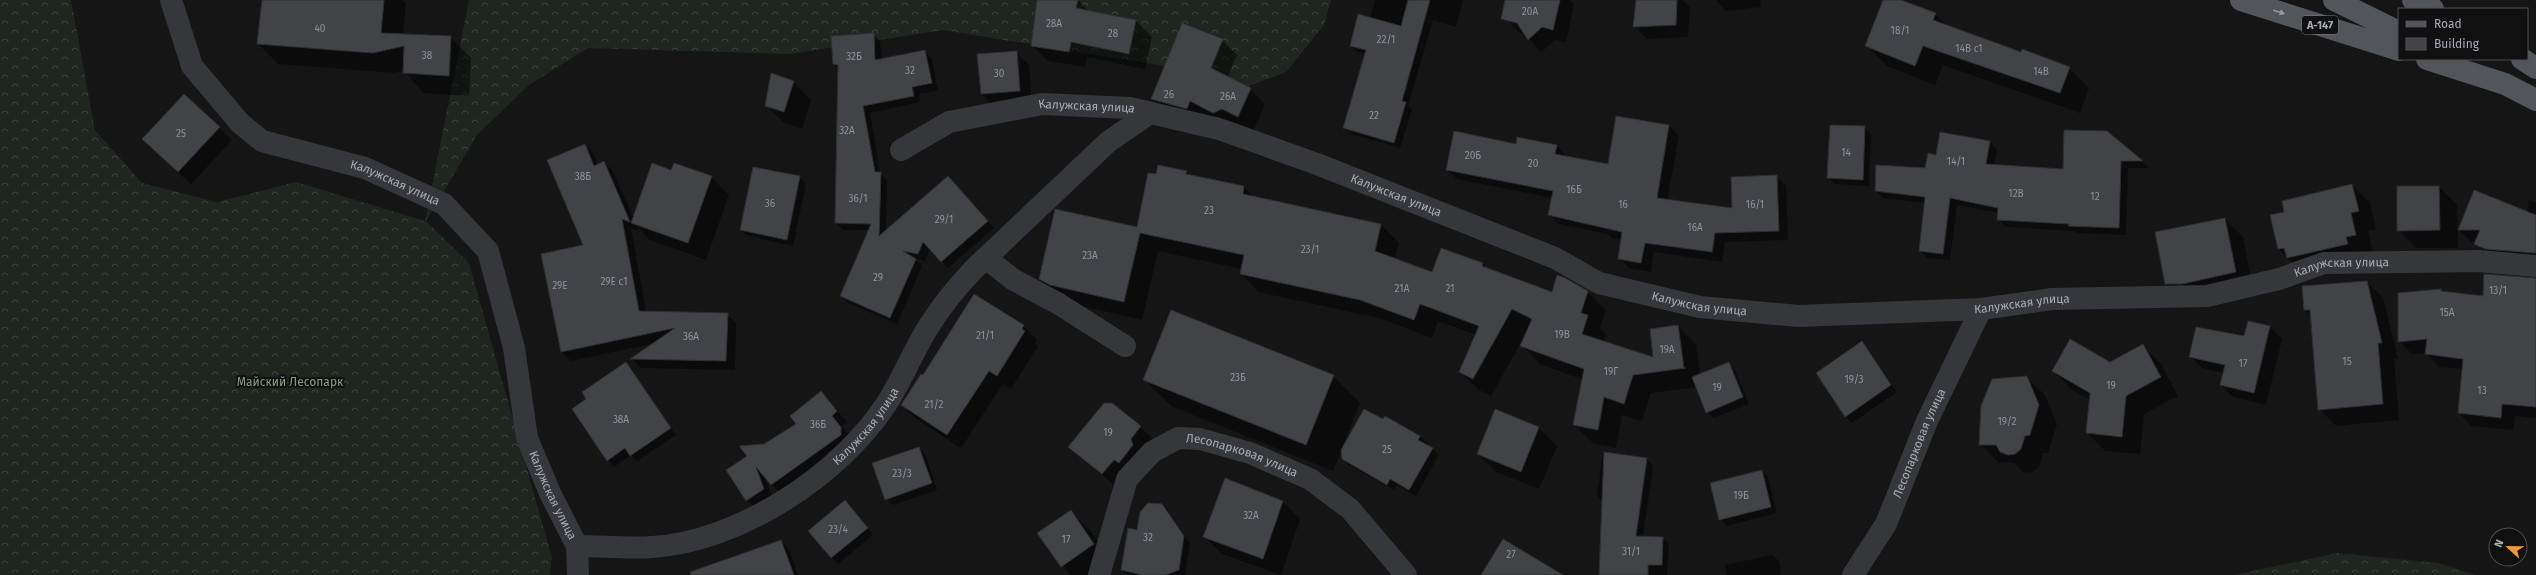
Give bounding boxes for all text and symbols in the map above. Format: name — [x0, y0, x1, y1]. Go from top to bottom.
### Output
house number: 20А — [1522, 6, 1538, 18]
legend — [2398, 8, 2528, 60]
one-way arrow — [2273, 9, 2285, 15]
road number: А-147 — [2302, 16, 2338, 34]
text: Road — [2434, 17, 2462, 31]
house number: 28А — [1046, 18, 1062, 30]
house number: 40 — [315, 23, 326, 35]
house number: 18/1 — [1891, 25, 1909, 37]
house number: 28 — [1108, 28, 1119, 40]
house number: 22/1 — [1377, 34, 1395, 46]
text: Building — [2434, 37, 2480, 51]
house number: 14В с1 — [1955, 43, 1983, 55]
house number: 38 — [422, 50, 433, 62]
house number: 32Б — [846, 51, 862, 63]
house number: 32 — [905, 65, 915, 77]
house number: 14В — [2033, 66, 2049, 78]
house number: 30 — [994, 68, 1005, 80]
house number: 26 — [1164, 89, 1174, 101]
house number: 26А — [1220, 91, 1236, 103]
street label: Калужская улица — [1037, 96, 1136, 116]
house number: 22 — [1369, 110, 1379, 122]
house number: 32А — [839, 125, 855, 137]
house number: 25 — [176, 128, 186, 140]
house number: 14 — [1841, 147, 1852, 159]
house number: 20Б — [1465, 150, 1481, 162]
house number: 14/1 — [1947, 156, 1965, 168]
street label: Калужская улица — [349, 157, 442, 208]
house number: 20 — [1528, 158, 1539, 170]
house number: 38Б — [575, 171, 591, 183]
street label: Калужская улица — [1349, 171, 1444, 219]
house number: 16Б — [1566, 184, 1582, 196]
house number: 12В — [2008, 188, 2024, 200]
house number: 12 — [2090, 191, 2100, 203]
house number: 36/1 — [848, 193, 868, 205]
house number: 36 — [765, 198, 775, 210]
house number: 16 — [1618, 199, 1628, 211]
house number: 16/1 — [1746, 199, 1764, 211]
house number: 23 — [1204, 205, 1214, 217]
house number: 29/1 — [935, 214, 953, 226]
house number: 16А — [1687, 222, 1703, 234]
house number: 23/1 — [1301, 244, 1319, 256]
house number: 23А — [1082, 250, 1098, 262]
street label: Калужская улица — [2292, 255, 2389, 280]
house number: 29 — [873, 272, 883, 284]
house number: 29Е с1 — [600, 276, 628, 288]
house number: 29Е — [552, 280, 568, 292]
house number: 21А — [1395, 283, 1410, 295]
house number: 21 — [1445, 283, 1455, 295]
house number: 13/1 — [2489, 285, 2507, 297]
street label: Калужская улица — [1650, 289, 1747, 318]
street label: Калужская улица — [1974, 292, 2070, 316]
house number: 15А — [2439, 307, 2455, 319]
house number: 19В — [1554, 329, 1570, 341]
house number: 21/1 — [976, 330, 994, 342]
house number: 36А — [683, 331, 699, 343]
house number: 19А — [1659, 344, 1675, 356]
house number: 15 — [2342, 356, 2352, 368]
house number: 17 — [2239, 358, 2248, 370]
house number: 19Г — [1604, 366, 1618, 378]
house number: 23Б — [1230, 372, 1246, 384]
house number: 19/3 — [1844, 374, 1864, 386]
park label: Майский Лесопарк — [237, 375, 344, 389]
house number: 19 — [2106, 380, 2116, 392]
house number: 19 — [1712, 382, 1722, 394]
street label: Калужская улица — [830, 385, 902, 468]
house number: 13 — [2477, 385, 2487, 397]
street label: Лесопарковая улица — [1890, 386, 1949, 500]
house number: 21/2 — [925, 399, 943, 411]
house number: 38А — [613, 414, 629, 426]
house number: 19/2 — [1998, 416, 2017, 428]
house number: 36Б — [810, 419, 826, 431]
house number: 19 — [1103, 427, 1113, 439]
street label: Лесопарковая улица — [1186, 431, 1300, 480]
house number: 25 — [1382, 444, 1392, 456]
street label: Калужская улица — [526, 449, 580, 542]
house number: 23/3 — [892, 468, 912, 480]
house number: 19Б — [1733, 490, 1749, 502]
house number: 32А — [1243, 510, 1259, 522]
house number: 23/4 — [828, 524, 849, 536]
north arrow — [2488, 527, 2528, 567]
house number: 32 — [1143, 532, 1153, 544]
house number: 17 — [1062, 534, 1071, 546]
text: N — [2492, 538, 2507, 549]
house number: 31/1 — [1622, 546, 1640, 558]
house number: 27 — [1506, 549, 1516, 561]

